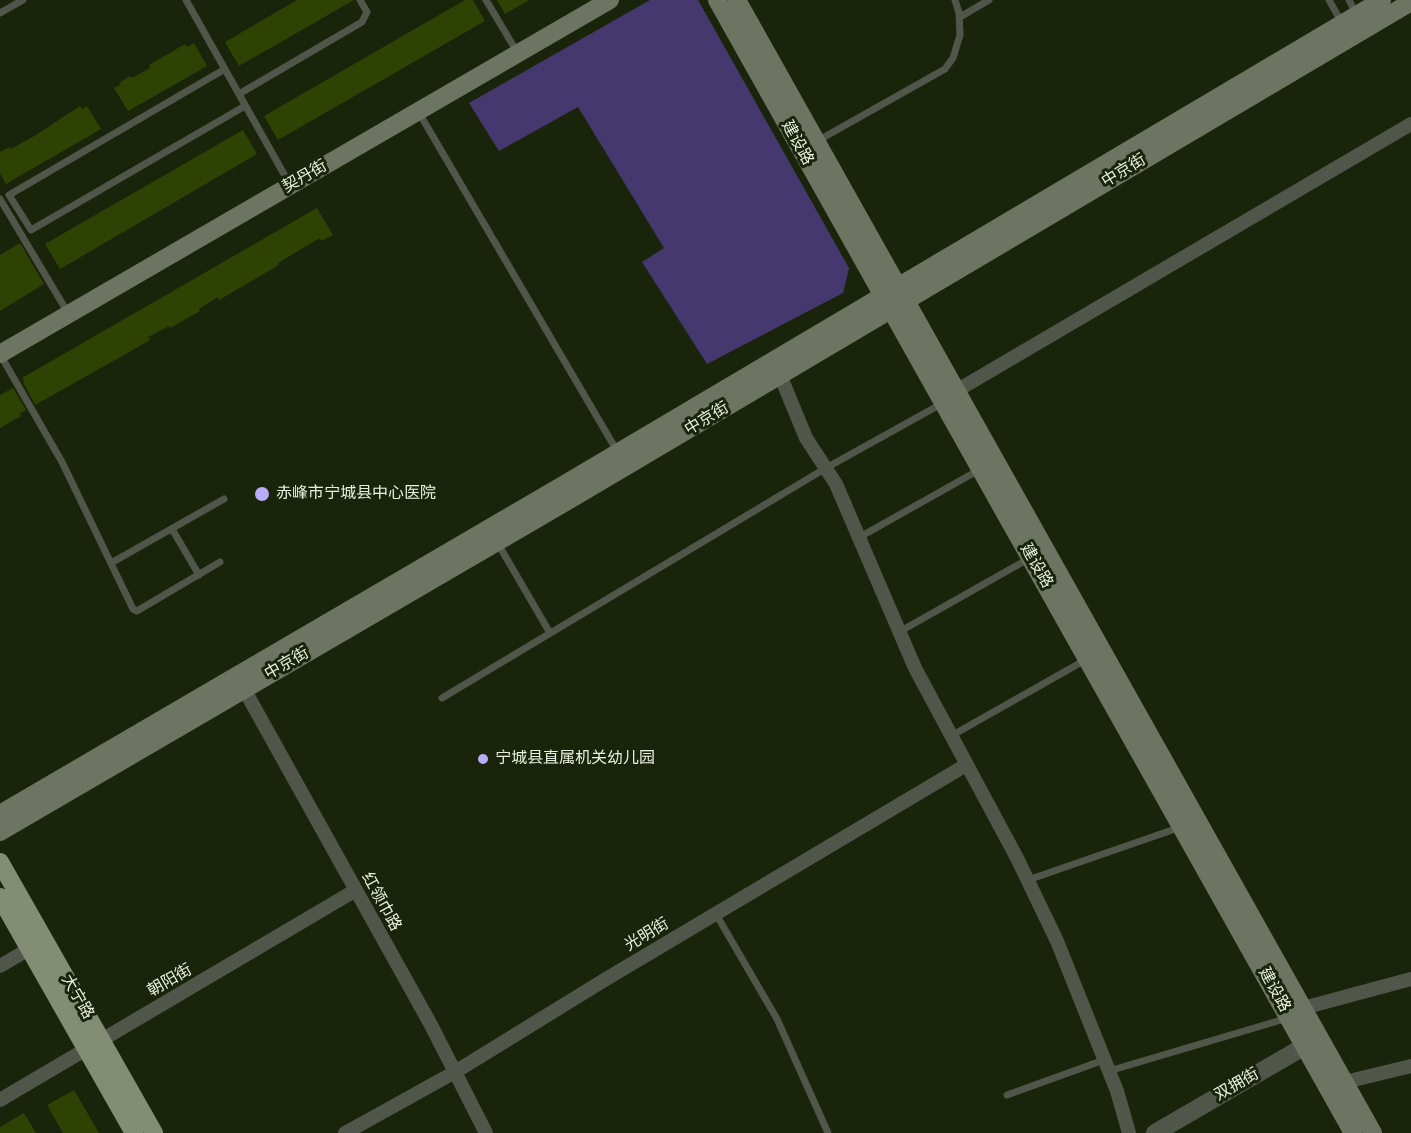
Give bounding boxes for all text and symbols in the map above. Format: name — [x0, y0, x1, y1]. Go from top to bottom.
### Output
street label: 建设路 — [777, 117, 817, 169]
street label: 中京街 — [1098, 150, 1150, 192]
street label: 契丹街 — [279, 157, 331, 197]
street label: 中京街 — [681, 398, 733, 440]
place label: 赤峰市宁城县中心医院 — [276, 484, 436, 504]
marker: 赤峰市宁城县中心医院 — [253, 485, 271, 503]
street label: 建设路 — [1016, 540, 1056, 592]
street label: 中京街 — [261, 644, 313, 684]
place label: 宁城县直属机关幼儿园 — [495, 749, 655, 769]
marker: 宁城县直属机关幼儿园 — [476, 752, 490, 766]
street label: 红领巾路 — [357, 869, 405, 935]
street label: 光明街 — [621, 914, 673, 956]
street label: 朝阳街 — [144, 961, 196, 1001]
street label: 建设路 — [1254, 964, 1294, 1016]
street label: 大宁路 — [57, 971, 97, 1023]
street label: 双拥街 — [1211, 1065, 1263, 1105]

